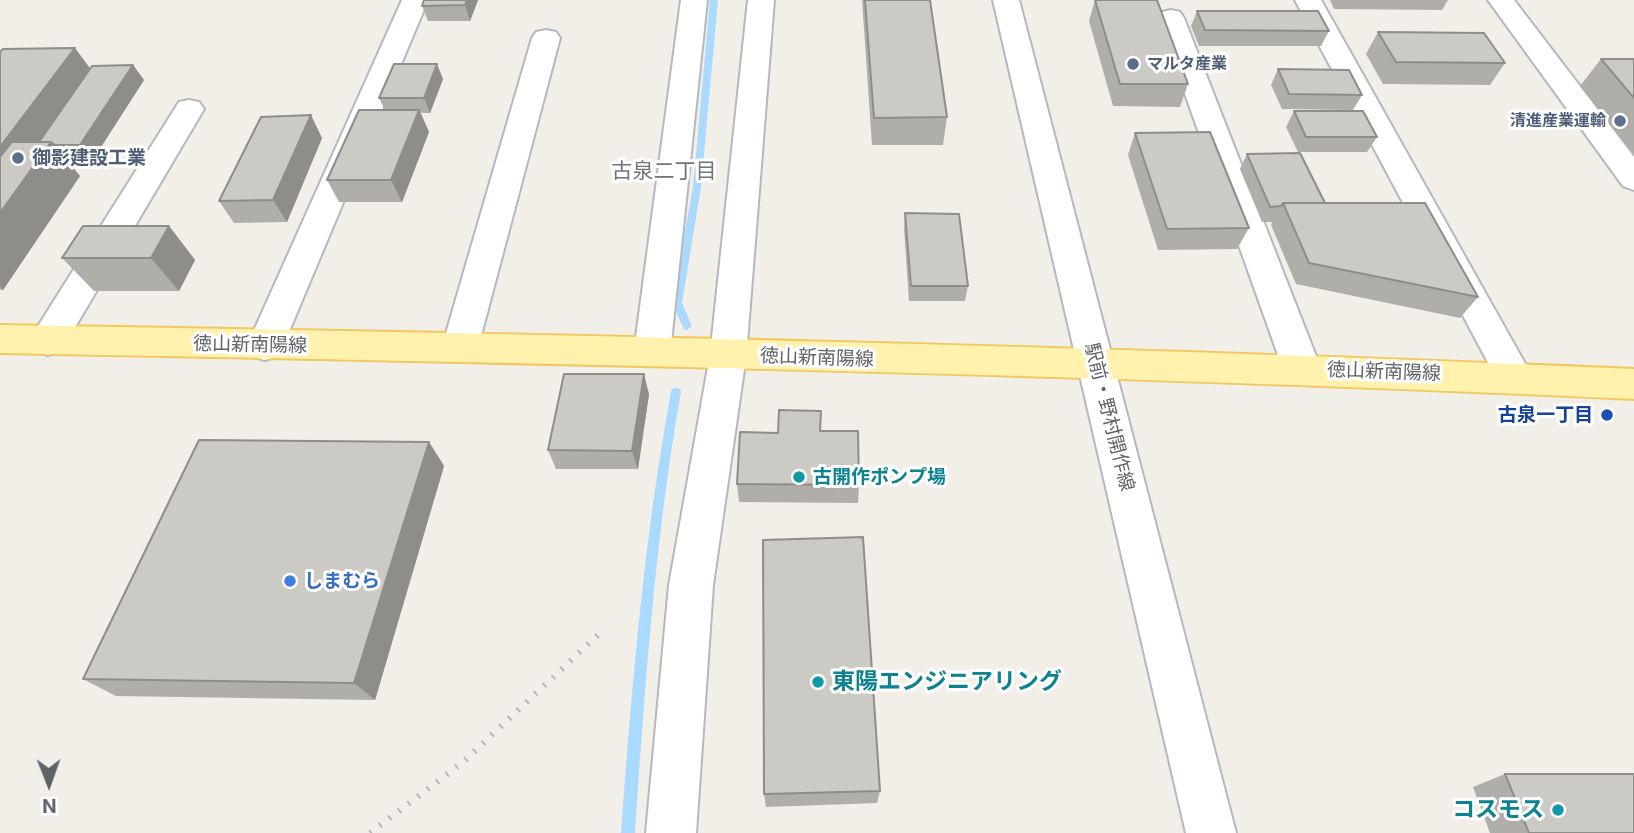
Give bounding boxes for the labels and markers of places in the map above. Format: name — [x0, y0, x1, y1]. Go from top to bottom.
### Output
place label: マルタ産業 — [1147, 54, 1227, 74]
marker: マルタ産業 — [1125, 56, 1141, 72]
place label: 清進産業運輸 — [1510, 111, 1606, 131]
marker: 清進産業運輸 — [1612, 113, 1628, 129]
place label: 御影建設工業 — [32, 147, 146, 169]
marker: 御影建設工業 — [10, 150, 26, 166]
place label: 古泉一丁目 — [1498, 404, 1593, 426]
marker: 古泉一丁目 — [1599, 407, 1615, 423]
place label: 古開作ポンプ場 — [813, 466, 946, 488]
marker: 古開作ポンプ場 — [791, 469, 807, 485]
place label: しまむら — [304, 570, 380, 592]
marker: しまむら — [282, 573, 298, 589]
place label: 東陽エンジニアリング — [832, 668, 1062, 696]
marker: 東陽エンジニアリング — [810, 674, 826, 690]
place label: コスモス — [1452, 796, 1544, 824]
marker: コスモス — [1550, 802, 1566, 818]

